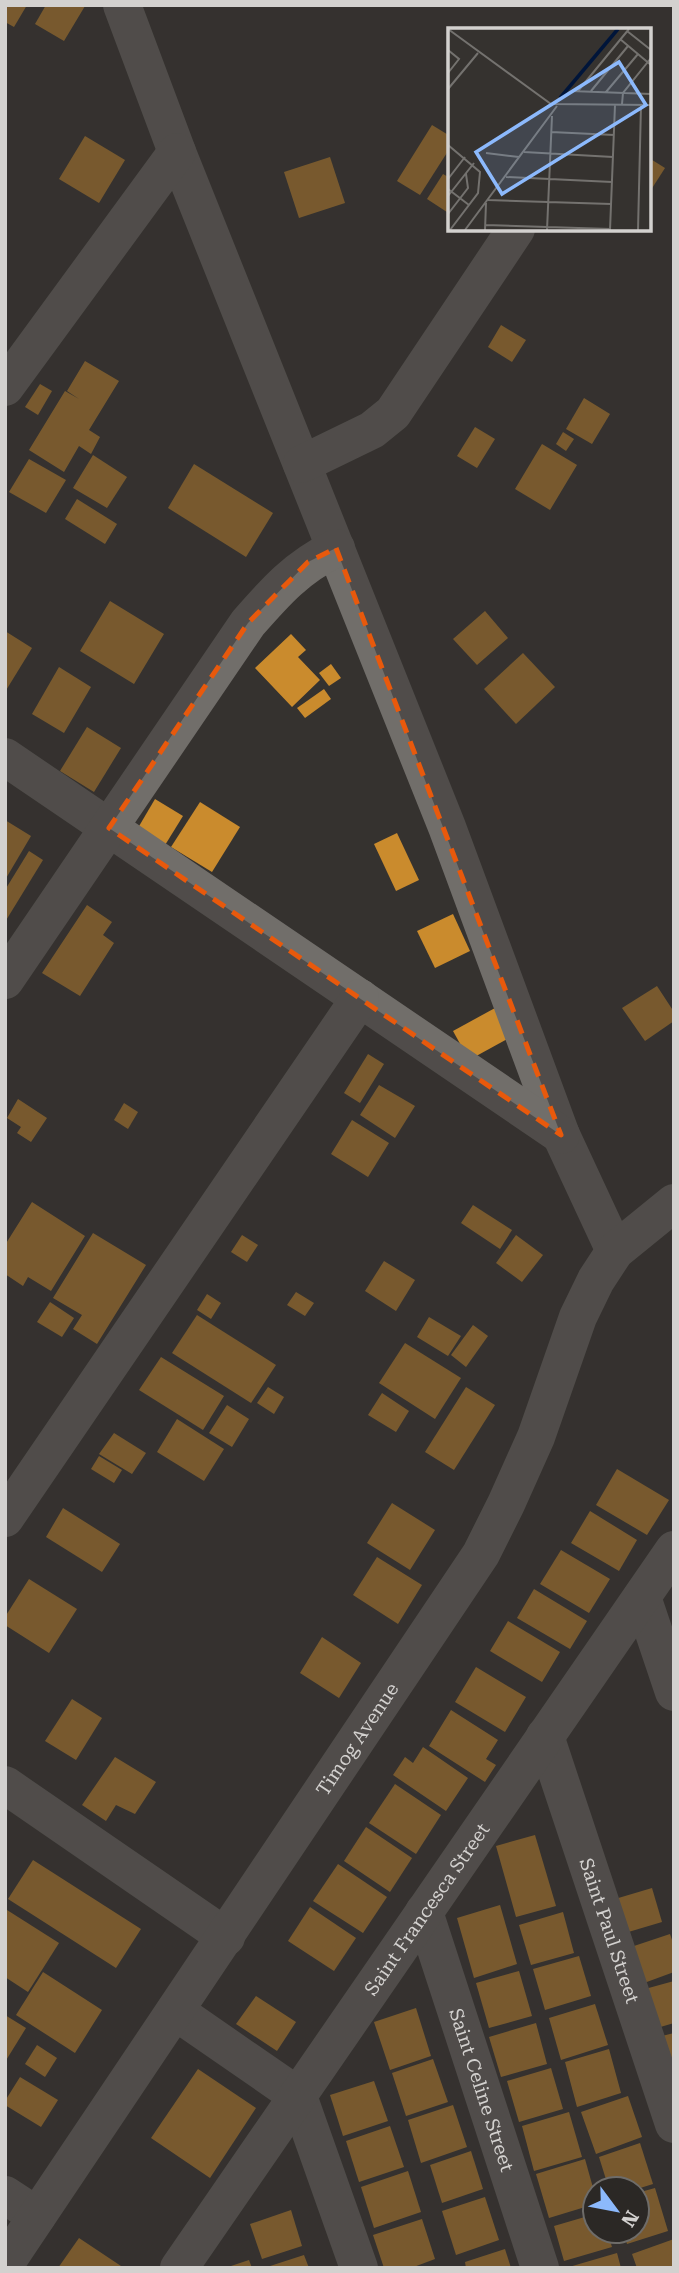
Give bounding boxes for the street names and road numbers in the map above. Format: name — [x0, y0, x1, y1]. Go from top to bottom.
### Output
street label: Timog Avenue — [311, 1678, 404, 1800]
street label: Saint Francesca Street — [359, 1819, 494, 2000]
street label: Saint Paul Street — [574, 1855, 644, 2006]
street label: Saint Celine Street — [444, 2005, 519, 2175]

